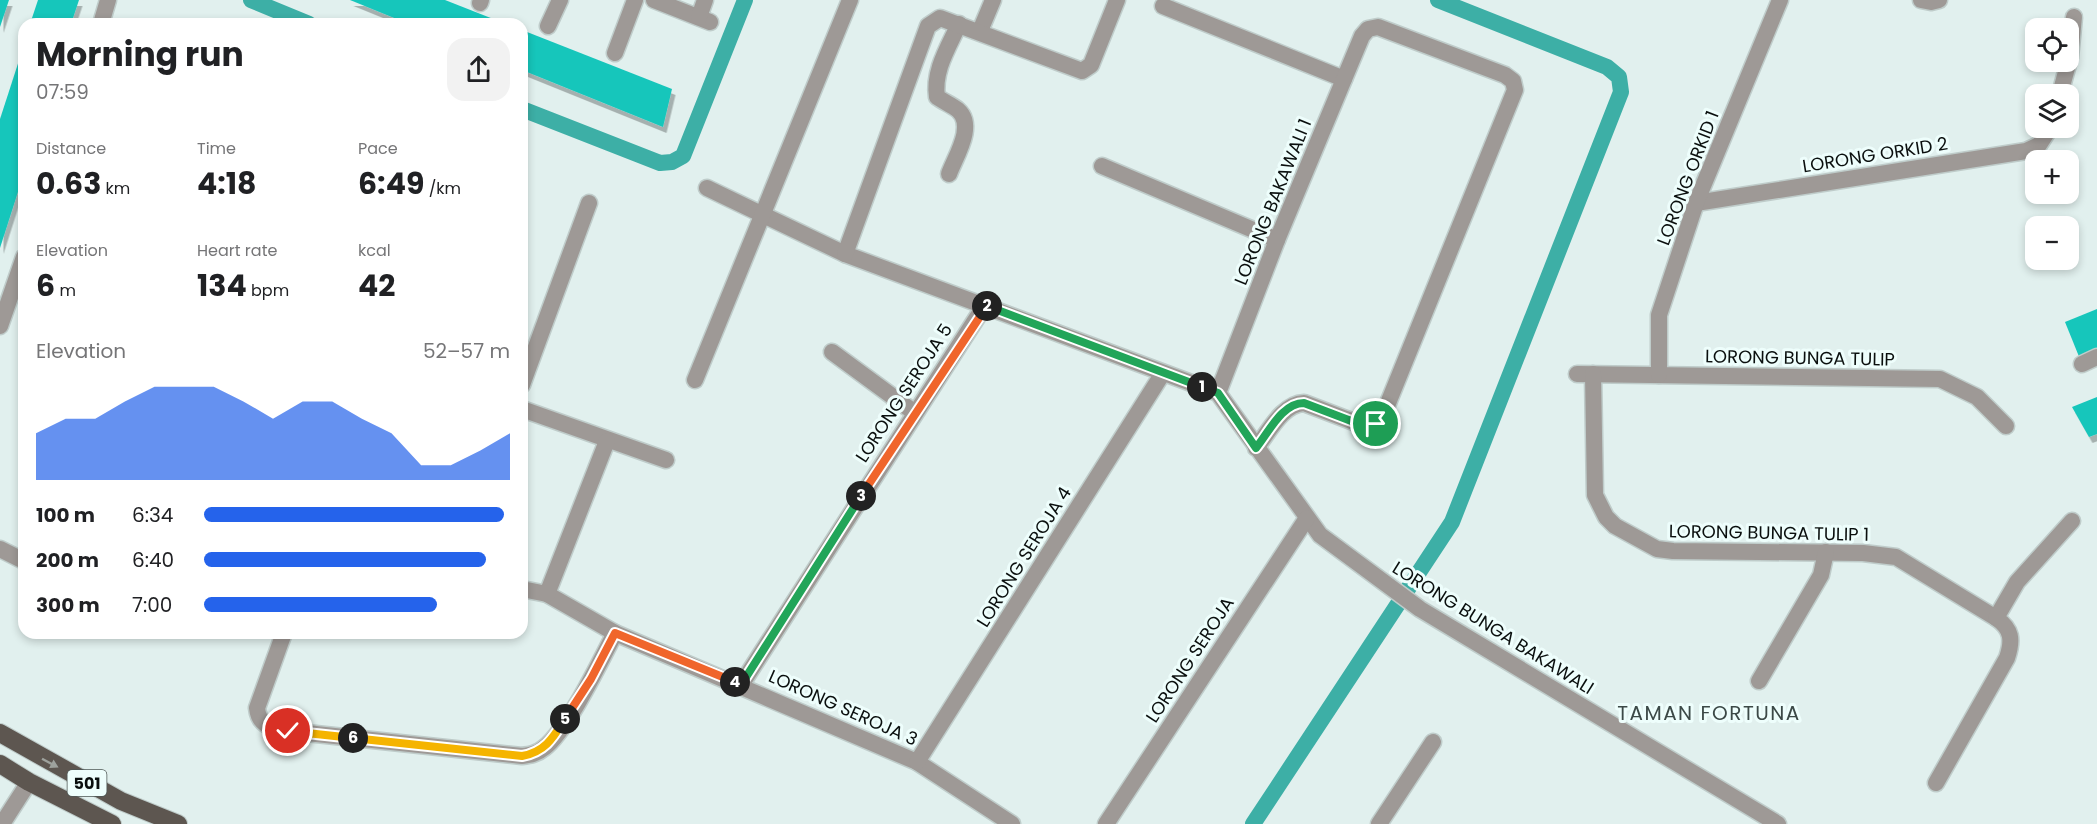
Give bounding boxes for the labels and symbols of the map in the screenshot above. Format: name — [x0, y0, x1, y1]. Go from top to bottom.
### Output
street label: LORONG ORKID 1 — [1650, 107, 1725, 249]
street label: LORONG BAKAWALI 1 — [1228, 115, 1317, 289]
street label: LORONG ORKID 2 — [1801, 131, 1949, 178]
pin: 2 — [972, 291, 1002, 321]
street label: LORONG SEROJA 5 — [849, 318, 958, 467]
street label: LORONG BUNGA TULIP — [1705, 343, 1895, 372]
pin: 1 — [1187, 372, 1217, 402]
pin — [1350, 398, 1401, 449]
pin: 3 — [846, 481, 876, 511]
street label: LORONG SEROJA 4 — [970, 482, 1077, 632]
street label: LORONG BUNGA TULIP 1 — [1669, 518, 1869, 547]
street label: LORONG BUNGA BAKAWALI — [1388, 555, 1599, 700]
street label: LORONG SEROJA — [1140, 592, 1240, 727]
street label: LORONG SEROJA 3 — [765, 663, 922, 752]
pin: 4 — [720, 667, 750, 697]
district label: TAMAN FORTUNA — [1617, 699, 1801, 727]
pin: 5 — [550, 704, 580, 734]
pin — [262, 705, 313, 756]
pin: 6 — [338, 723, 368, 753]
one-way arrow — [42, 758, 59, 768]
road number: 501 — [68, 770, 106, 796]

